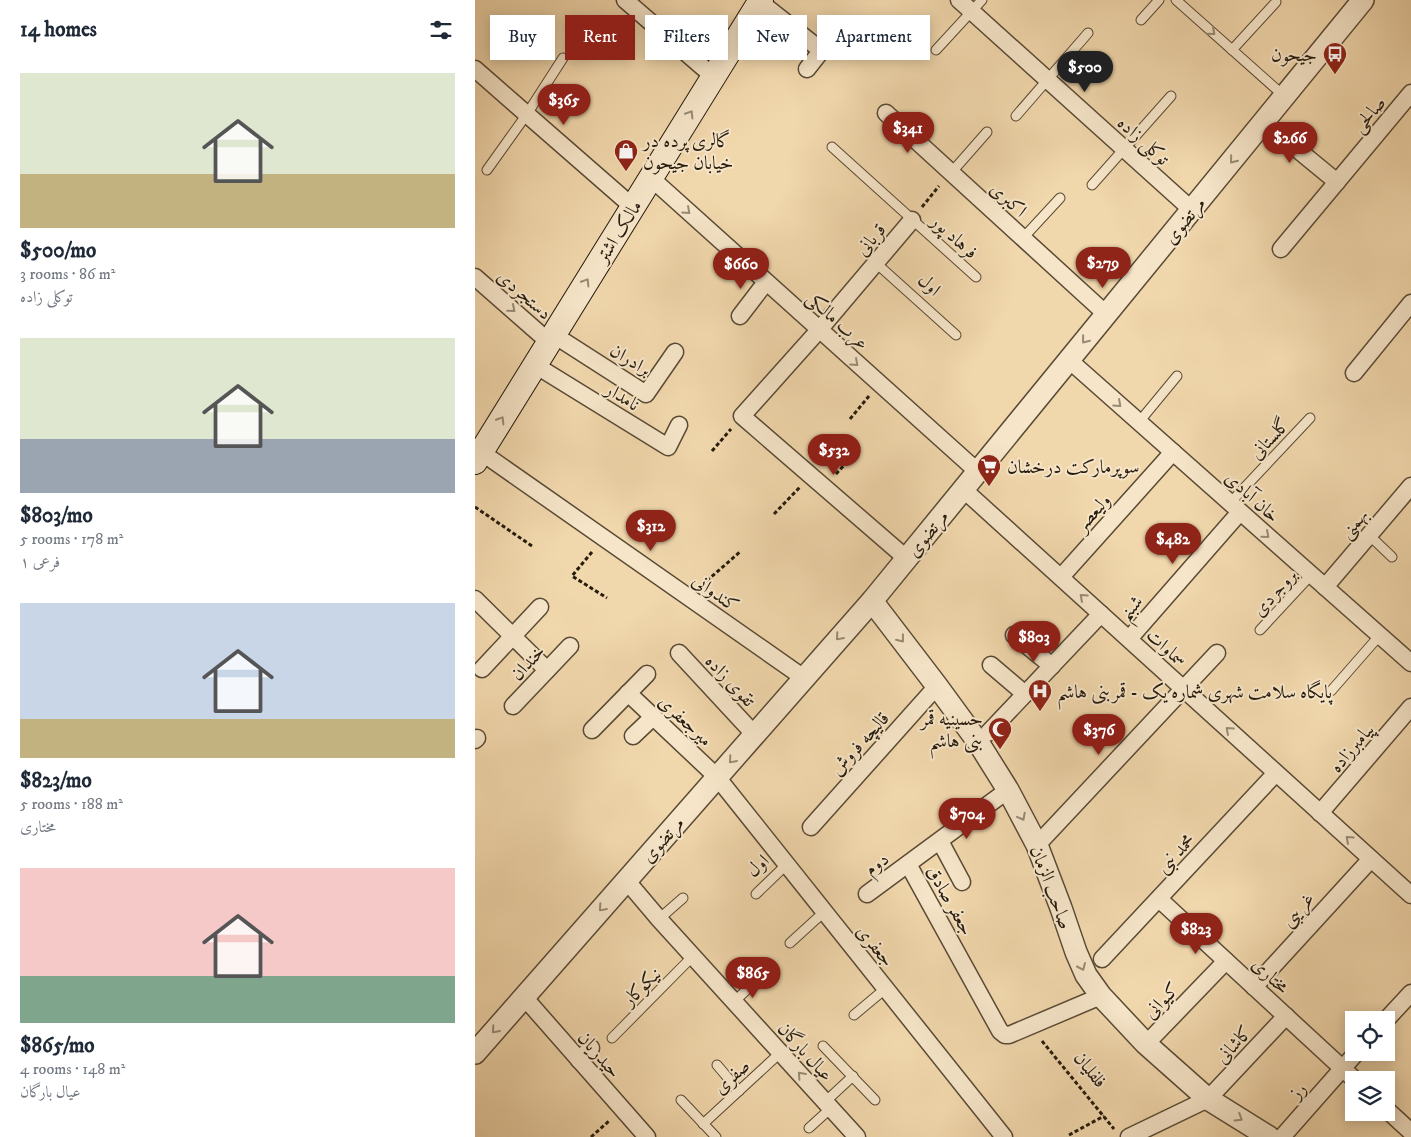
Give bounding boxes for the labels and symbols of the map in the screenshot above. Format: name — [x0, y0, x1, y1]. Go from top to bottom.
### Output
one-way arrow — [1207, 26, 1216, 35]
bus stop icon: جیحون — [1322, 41, 1348, 75]
place label: جیحون — [1271, 44, 1317, 67]
pin: $500 — [1055, 51, 1115, 93]
pin: $365 — [534, 84, 594, 126]
street label: صالحی — [1347, 92, 1392, 139]
one-way arrow — [684, 111, 694, 120]
pin: $341 — [878, 112, 938, 154]
street label: توکلی زاده — [1111, 112, 1174, 172]
pin: $266 — [1260, 121, 1320, 164]
place label: گالری پرده در خیابان جیحون — [641, 129, 733, 175]
shop icon: گالری پرده در خیابان جیحون — [613, 138, 639, 172]
one-way arrow — [1229, 154, 1238, 163]
street label: اکبری — [985, 178, 1031, 223]
street label: مرتضوی — [1159, 193, 1212, 250]
street label: مالک اشتر — [590, 196, 647, 269]
one-way arrow — [681, 205, 690, 214]
street label: فرهاد پور — [924, 209, 982, 265]
street label: قربانی — [851, 219, 891, 261]
pin: $279 — [1073, 246, 1133, 289]
pin: $660 — [711, 248, 771, 290]
street label: دستجردی — [492, 265, 556, 325]
street label: اول — [913, 269, 945, 301]
one-way arrow — [580, 279, 590, 288]
street label: عرب مالکی — [800, 287, 873, 356]
one-way arrow — [506, 303, 515, 312]
one-way arrow — [1082, 334, 1091, 343]
street label: برادران — [605, 339, 656, 382]
one-way arrow — [850, 357, 859, 366]
street label: نامدار — [599, 377, 644, 417]
one-way arrow — [1113, 398, 1122, 407]
street label: گلستانی — [1244, 413, 1295, 465]
one-way arrow — [494, 417, 504, 426]
pin: $532 — [804, 434, 864, 476]
supermarket icon: سوپرمارکت درخشان — [976, 453, 1002, 487]
place label: سوپرمارکت درخشان — [1007, 456, 1139, 479]
street label: خان آبادی — [1220, 466, 1284, 528]
street label: ولیعصر — [1069, 489, 1116, 538]
street label: بهمنی — [1335, 504, 1374, 545]
street label: مرتضوی — [902, 506, 955, 563]
pin: $312 — [621, 510, 681, 552]
pin: $482 — [1143, 522, 1203, 565]
one-way arrow — [1261, 529, 1270, 538]
street label: بروجردی — [1248, 564, 1303, 622]
street label: کندوانی — [687, 569, 743, 617]
street label: شبنم — [1114, 591, 1154, 630]
one-way arrow — [1079, 594, 1088, 603]
pin: $803 — [1004, 620, 1064, 663]
street label: سماوات — [1141, 624, 1191, 672]
one-way arrow — [836, 632, 845, 641]
one-way arrow — [896, 633, 904, 642]
street label: خندان — [506, 640, 550, 686]
street label: تقوی زاده — [700, 650, 760, 712]
hospital icon: پایگاه سلامت شهری شماره یک - قمربنی هاشم — [1027, 678, 1053, 712]
place label: پایگاه سلامت شهری شماره یک - قمربنی هاشم — [1057, 679, 1334, 711]
street label: میرجعفری — [653, 690, 717, 752]
street label: قالیچه فروش — [825, 707, 895, 781]
place label: حسینیه قمر بنی هاشم — [919, 708, 983, 760]
pin: $376 — [1069, 714, 1129, 756]
mosque icon: حسینیه قمر بنی هاشم — [987, 716, 1013, 750]
street label: پیامبرزاده — [1325, 718, 1380, 778]
one-way arrow — [1225, 727, 1234, 736]
one-way arrow — [729, 754, 738, 763]
pin: $704 — [937, 798, 997, 840]
one-way arrow — [1016, 811, 1026, 820]
street label: مرتضوی — [637, 812, 690, 869]
street label: محمد نبی — [1152, 829, 1201, 879]
one-way arrow — [1345, 836, 1354, 845]
street label: صاحب الزمان — [1024, 843, 1077, 932]
street label: دوم — [860, 848, 896, 884]
street label: اول — [742, 850, 774, 882]
street label: جعفر صادق — [921, 862, 978, 940]
street label: غریبی — [1277, 888, 1320, 933]
one-way arrow — [599, 902, 608, 911]
pin: $823 — [1166, 912, 1226, 955]
street label: جعفری — [851, 920, 899, 972]
street label: مختاری — [1247, 953, 1294, 999]
pin: $865 — [723, 956, 783, 999]
one-way arrow — [1076, 962, 1087, 971]
street label: نیکوکار — [616, 963, 666, 1013]
street label: کیوانی — [1139, 978, 1185, 1024]
street label: عیال بارگان — [772, 1017, 838, 1086]
street label: کاشانی — [1211, 1021, 1257, 1069]
one-way arrow — [492, 1024, 501, 1033]
street label: حیدریان — [572, 1027, 626, 1083]
street label: فلفلیان — [1068, 1047, 1111, 1093]
street label: صفری — [709, 1055, 755, 1100]
one-way arrow — [797, 1071, 806, 1080]
street label: رز — [1283, 1078, 1312, 1106]
one-way arrow — [1233, 1112, 1242, 1121]

